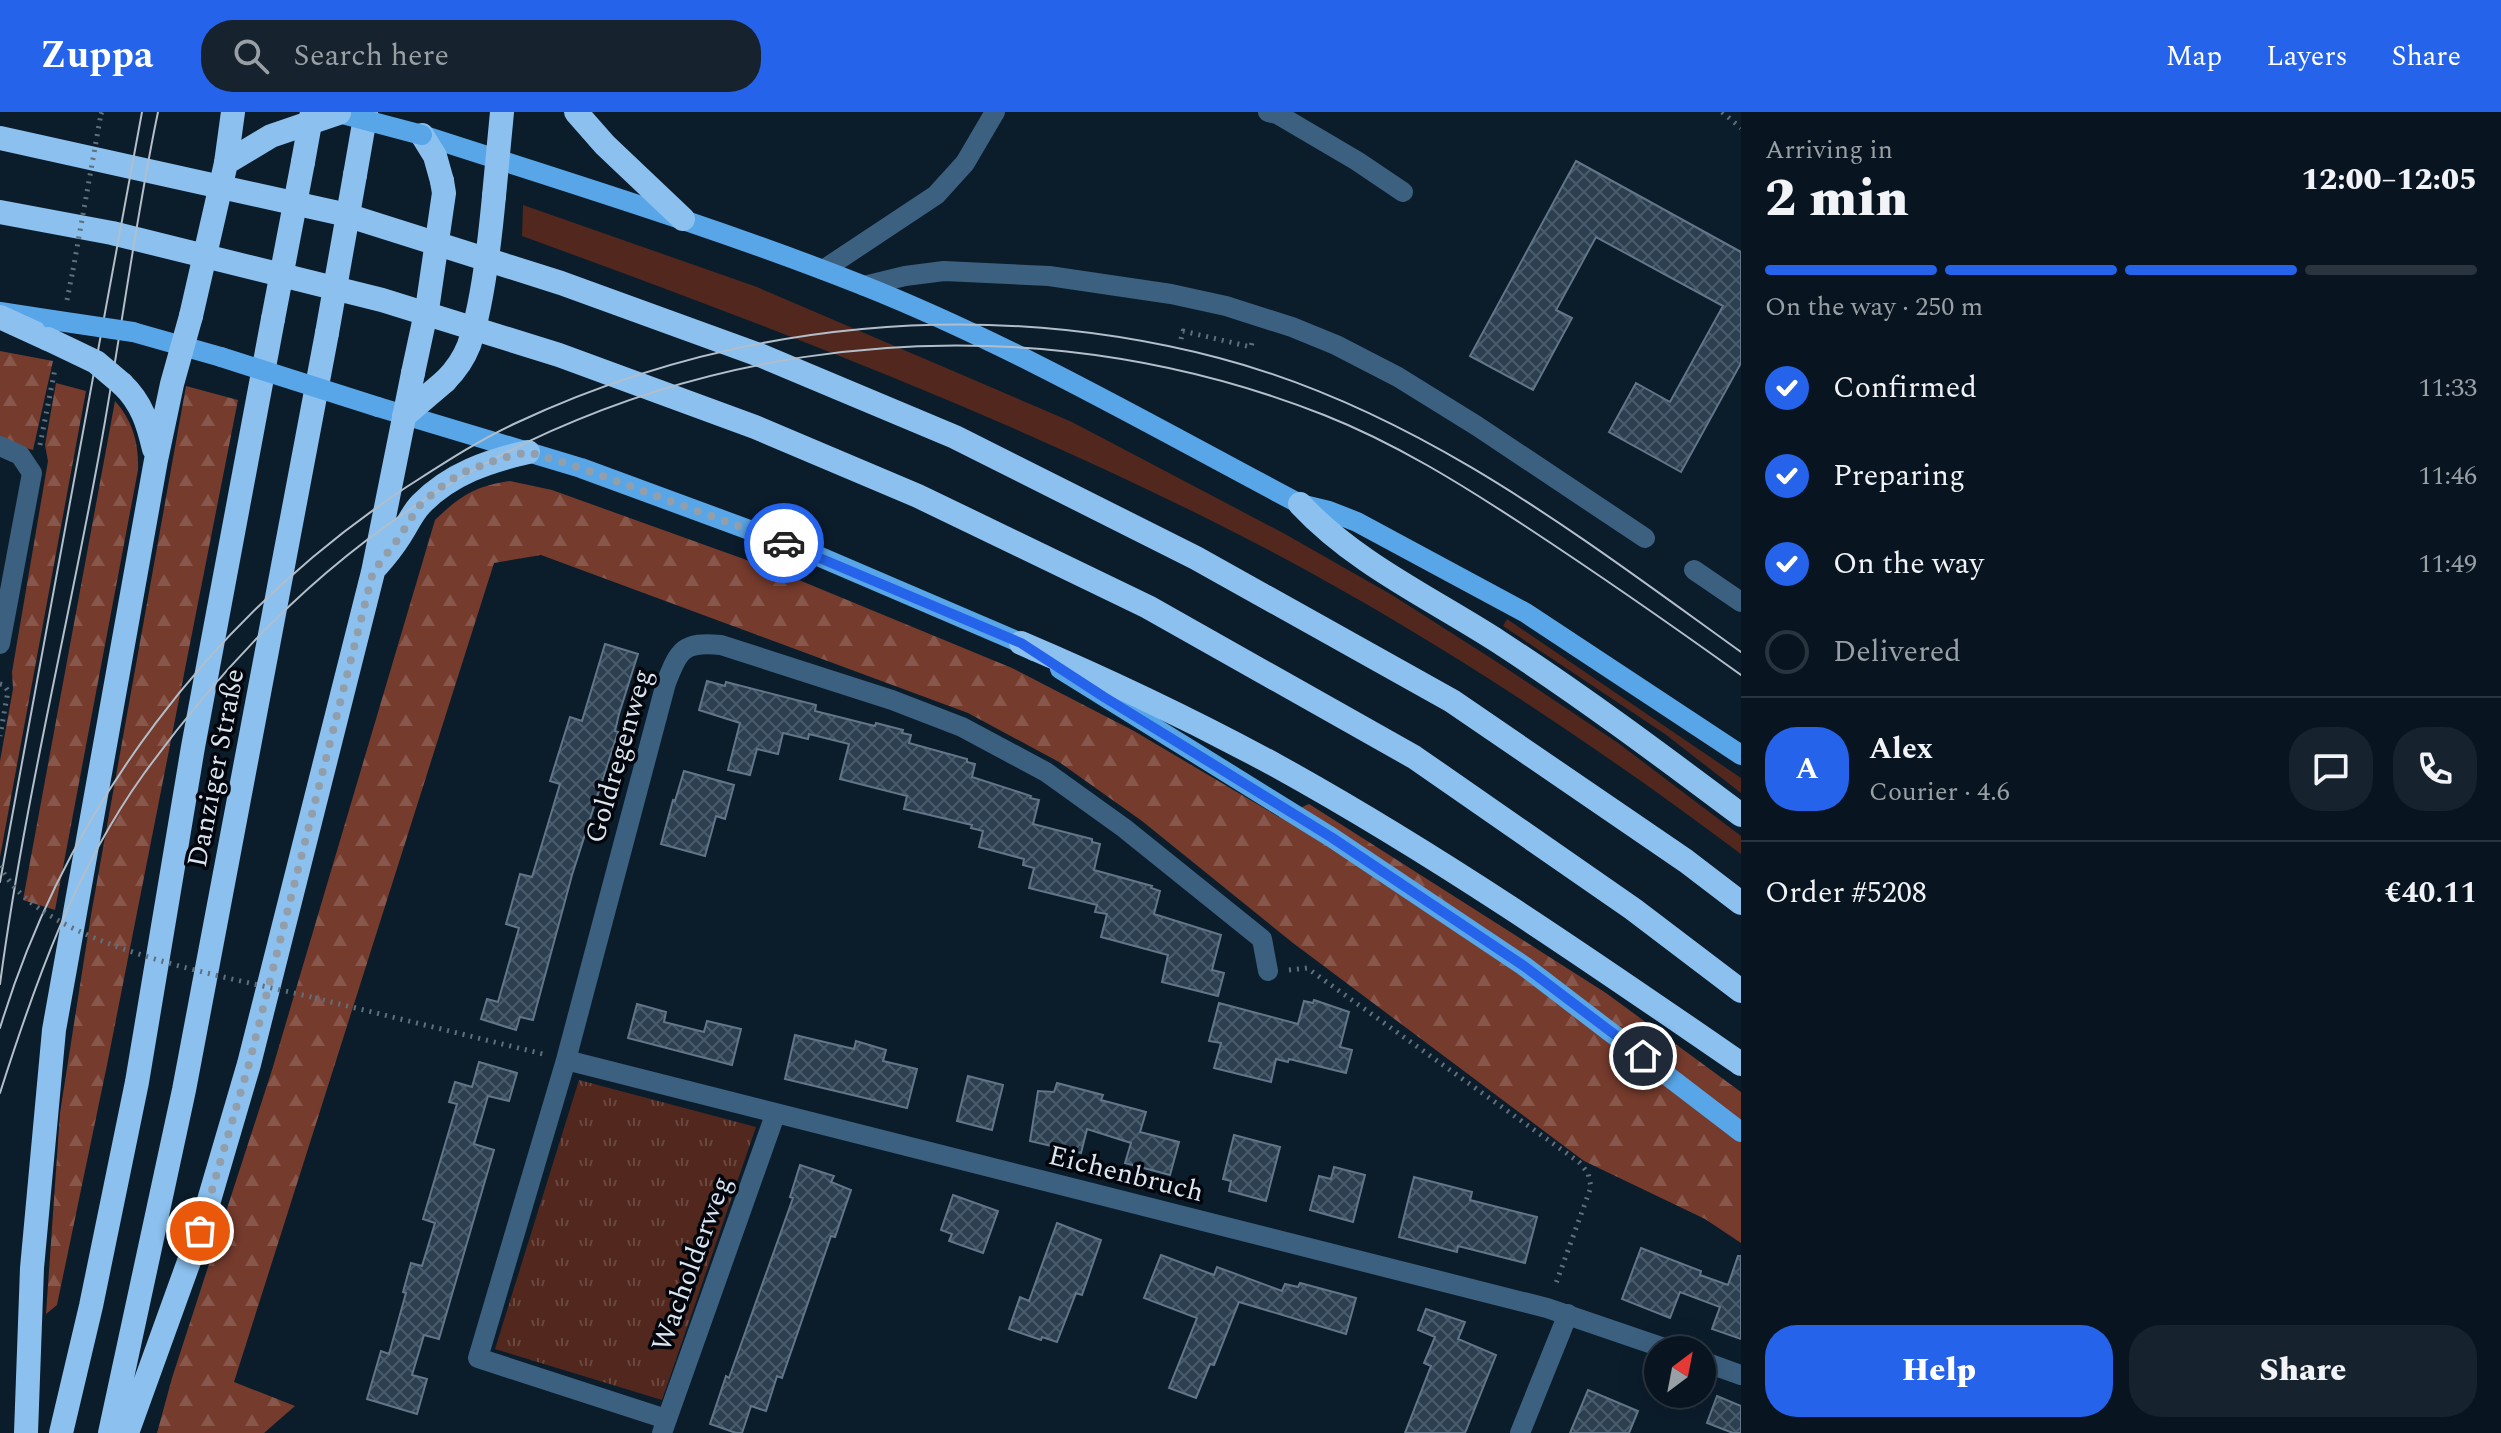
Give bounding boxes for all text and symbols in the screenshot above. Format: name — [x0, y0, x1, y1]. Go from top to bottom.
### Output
search box — [201, 20, 761, 92]
text: Zuppa — [40, 27, 153, 85]
text: Search here — [293, 33, 449, 79]
icon: search — [229, 34, 273, 78]
text: Map — [2166, 35, 2222, 78]
text: Layers — [2266, 35, 2348, 78]
text: Share — [2392, 35, 2461, 78]
text: Arriving in — [1765, 130, 1893, 170]
text: 12:00–12:05 — [2301, 157, 2477, 203]
text: 2 min — [1765, 160, 1909, 239]
text: On the way · 250 m — [1765, 287, 1983, 327]
text: Confirmed — [1833, 365, 1977, 411]
icon: check — [1765, 366, 1809, 410]
text: 11:33 — [2418, 368, 2477, 408]
text: Preparing — [1833, 453, 1965, 499]
icon: check — [1765, 454, 1809, 498]
text: 11:46 — [2418, 456, 2477, 496]
courier — [744, 503, 824, 583]
icon: car — [762, 521, 806, 565]
text: On the way — [1833, 541, 1984, 587]
icon: check — [1765, 542, 1809, 586]
text: 11:49 — [2418, 544, 2477, 584]
text: Delivered — [1833, 629, 1961, 675]
street label: Goldregenweg — [574, 664, 664, 848]
street label: Danziger Straße — [176, 665, 256, 871]
text: Alex — [1869, 726, 1933, 772]
button: chat — [2289, 727, 2373, 811]
button: phone — [2393, 727, 2477, 811]
text: A — [1795, 746, 1819, 792]
text: Courier · 4.6 — [1869, 772, 2010, 812]
text: Order #5208 — [1765, 870, 1927, 916]
text: €40.11 — [2385, 870, 2477, 916]
pin — [1609, 1022, 1677, 1090]
icon: home — [1621, 1034, 1665, 1078]
street label: Eichenbruch — [1044, 1134, 1208, 1214]
street label: Wacholderweg — [640, 1170, 744, 1358]
pin — [166, 1197, 234, 1265]
icon: bag — [178, 1209, 222, 1253]
button: Help — [1765, 1325, 2113, 1417]
button: Share — [2129, 1325, 2477, 1417]
north arrow — [1644, 1336, 1716, 1408]
map controls — [1644, 1336, 1716, 1408]

